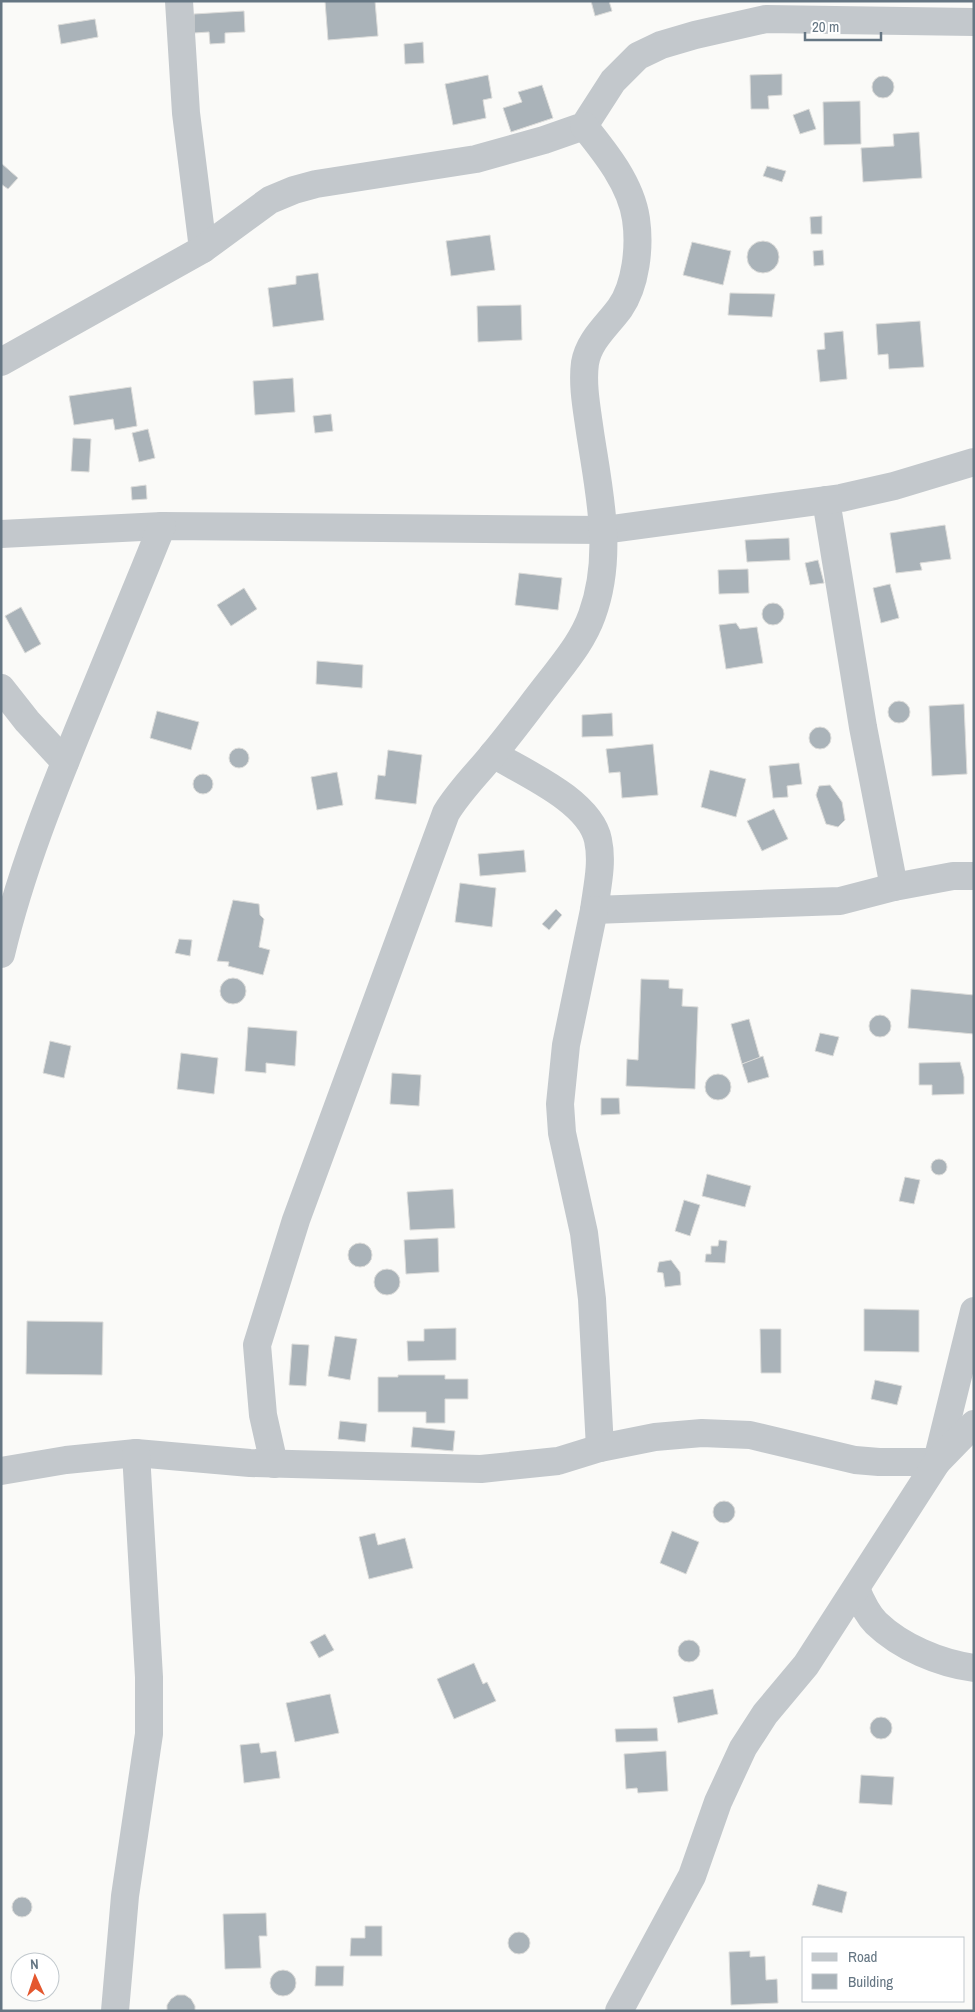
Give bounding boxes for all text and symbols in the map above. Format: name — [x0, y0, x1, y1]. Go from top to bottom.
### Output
scale bar — [805, 10, 881, 42]
text: 20 m — [812, 16, 839, 37]
legend — [802, 1937, 965, 2002]
text: Road — [848, 1946, 877, 1967]
north arrow — [10, 1952, 60, 2002]
text: N — [30, 1955, 39, 1973]
text: Building — [848, 1971, 893, 1992]

